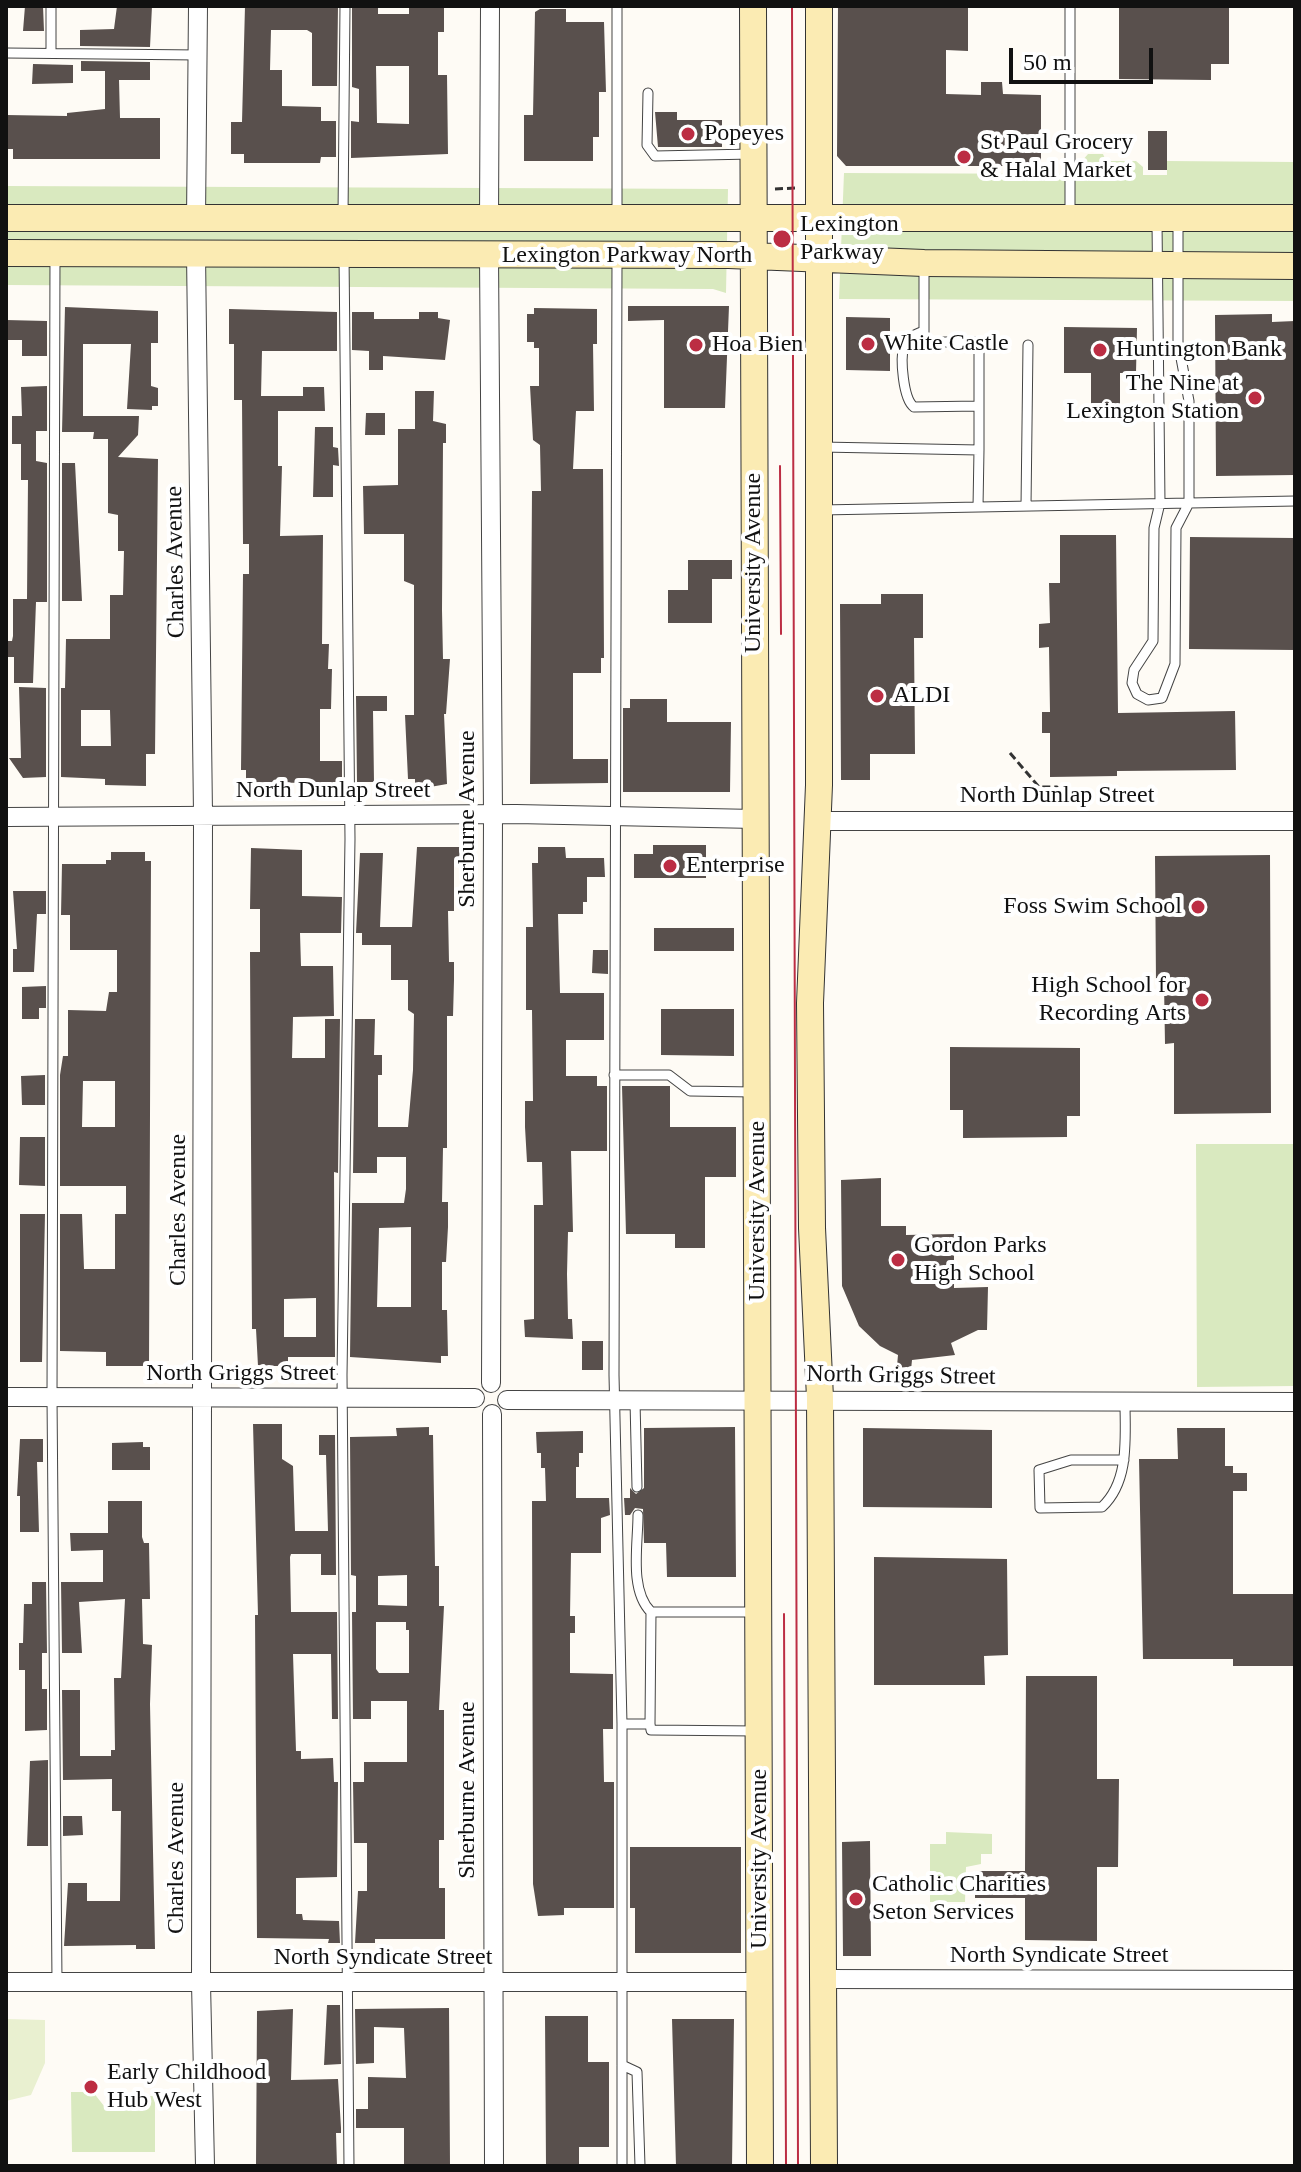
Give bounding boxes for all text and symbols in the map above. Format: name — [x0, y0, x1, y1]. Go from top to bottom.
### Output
scale bar — [1013, 32, 1157, 82]
text: 50 m — [1023, 49, 1072, 75]
place label: Popeyes — [704, 120, 784, 148]
marker: Popeyes — [679, 125, 697, 143]
place label: St Paul Grocery & Halal Market — [980, 129, 1133, 185]
marker: St Paul Grocery & Halal Market — [955, 148, 973, 166]
place label: Lexington Parkway — [800, 211, 899, 267]
marker: Lexington Parkway — [771, 228, 793, 250]
street label: Lexington Parkway North — [502, 242, 752, 270]
place label: White Castle — [884, 330, 1009, 358]
place label: Hoa Bien — [712, 331, 803, 359]
marker: White Castle — [859, 335, 877, 353]
marker: Hoa Bien — [687, 336, 705, 354]
place label: Huntington Bank — [1116, 336, 1282, 364]
marker: Huntington Bank — [1091, 341, 1109, 359]
place label: The Nine at Lexington Station — [1066, 370, 1239, 426]
marker: The Nine at Lexington Station — [1246, 389, 1264, 407]
street label: University Avenue — [740, 473, 768, 653]
street label: Charles Avenue — [160, 486, 192, 638]
place label: ALDI — [893, 682, 950, 710]
marker: ALDI — [868, 687, 886, 705]
street label: Sherburne Avenue — [454, 730, 482, 908]
street label: North Dunlap Street — [236, 777, 430, 805]
street label: North Dunlap Street — [960, 782, 1154, 810]
place label: Enterprise — [686, 852, 785, 880]
marker: Enterprise — [661, 857, 679, 875]
place label: Foss Swim School — [1003, 893, 1182, 921]
marker: Foss Swim School — [1189, 898, 1207, 916]
place label: High School for Recording Arts — [1031, 972, 1186, 1028]
marker: High School for Recording Arts — [1193, 991, 1211, 1009]
street label: University Avenue — [744, 1121, 772, 1301]
street label: Charles Avenue — [165, 1134, 193, 1286]
place label: Gordon Parks High School — [914, 1232, 1047, 1288]
marker: Gordon Parks High School — [889, 1251, 907, 1269]
street label: North Griggs Street — [146, 1360, 336, 1388]
street label: North Griggs Street — [806, 1360, 996, 1392]
street label: Sherburne Avenue — [454, 1701, 482, 1879]
street label: University Avenue — [746, 1769, 774, 1949]
street label: Charles Avenue — [163, 1782, 191, 1934]
place label: Catholic Charities Seton Services — [872, 1871, 1046, 1927]
marker: Catholic Charities Seton Services — [847, 1890, 865, 1908]
street label: North Syndicate Street — [950, 1942, 1168, 1970]
street label: North Syndicate Street — [274, 1944, 492, 1972]
place label: Early Childhood Hub West — [107, 2059, 266, 2115]
marker: Early Childhood Hub West — [82, 2078, 100, 2096]

